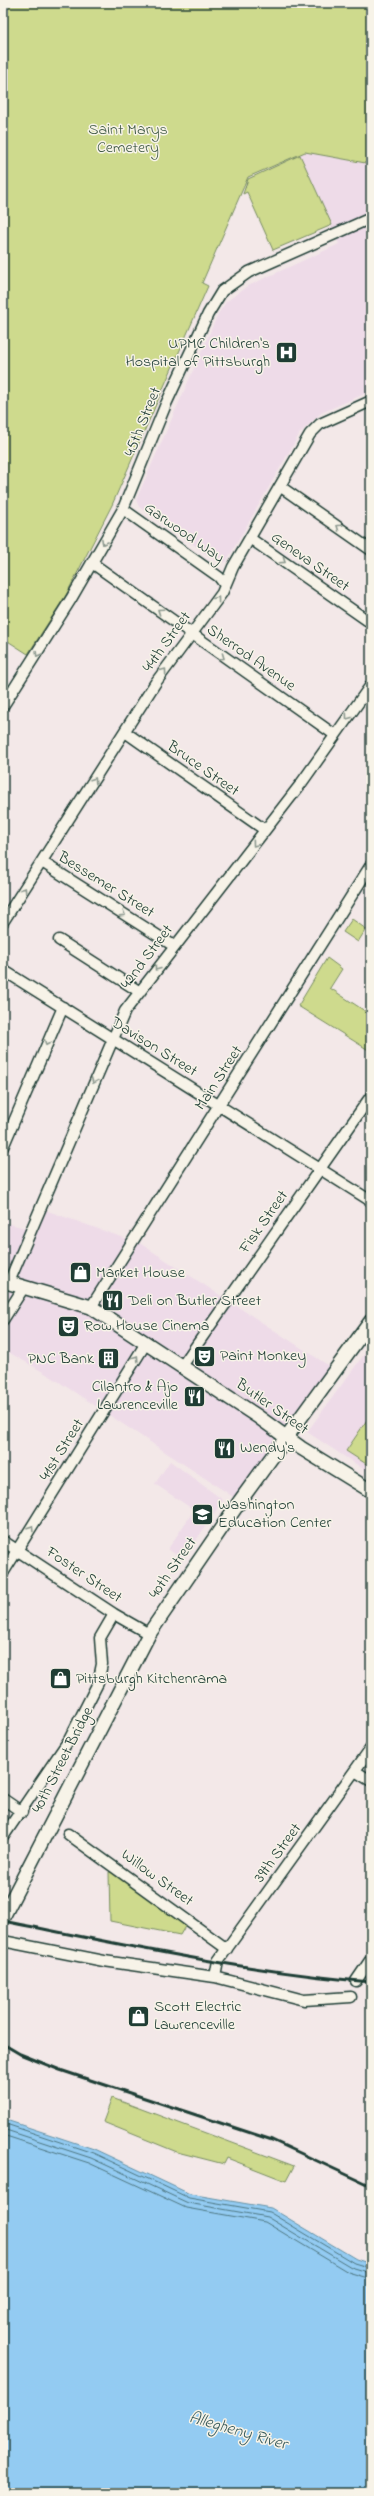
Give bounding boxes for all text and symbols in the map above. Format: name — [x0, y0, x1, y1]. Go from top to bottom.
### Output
park label: Saint Marys Cemetery — [88, 118, 168, 160]
place label: UPMC Children's Hospital of Pittsburgh — [125, 332, 270, 374]
hospital icon: UPMC Children's Hospital of Pittsburgh — [273, 340, 299, 366]
street label: 45th Street — [118, 383, 168, 460]
street label: Garwood Way — [139, 496, 229, 570]
one-way arrow — [336, 524, 343, 532]
street label: Geneva Street — [266, 526, 355, 598]
one-way arrow — [101, 538, 108, 546]
one-way arrow — [279, 556, 286, 564]
one-way arrow — [213, 596, 220, 603]
street label: 44th Street — [137, 606, 198, 678]
one-way arrow — [157, 608, 164, 615]
street label: Sherrod Avenue — [201, 618, 301, 698]
one-way arrow — [35, 650, 42, 657]
one-way arrow — [218, 652, 225, 659]
one-way arrow — [160, 668, 167, 675]
one-way arrow — [346, 712, 353, 719]
street label: Bruce Street — [161, 735, 245, 803]
one-way arrow — [90, 777, 97, 784]
one-way arrow — [252, 840, 259, 847]
street label: Bessemer Street — [52, 845, 160, 925]
one-way arrow — [19, 887, 26, 894]
one-way arrow — [119, 910, 126, 917]
street label: 42nd Street — [115, 919, 180, 994]
one-way arrow — [155, 964, 162, 971]
street label: Davison Street — [105, 1010, 202, 1083]
one-way arrow — [44, 1040, 52, 1047]
street label: Main Street — [189, 1040, 249, 1115]
one-way arrow — [91, 1078, 99, 1085]
street label: Fisk Street — [233, 1185, 295, 1259]
shop icon: Market House — [67, 1260, 93, 1286]
place label: Market House — [96, 1261, 186, 1285]
restaurant icon: Deli on Butler Street — [99, 1288, 125, 1314]
place label: Deli on Butler Street — [127, 1289, 262, 1313]
theatre icon: Row House Cinema — [56, 1313, 82, 1339]
place label: Row House Cinema — [84, 1314, 209, 1338]
theatre icon: Paint Monkey — [192, 1343, 218, 1369]
place label: Paint Monkey — [220, 1344, 306, 1368]
building icon: PNC Bank — [96, 1346, 122, 1372]
place label: PNC Bank — [28, 1347, 95, 1371]
one-way arrow — [131, 1355, 139, 1362]
street label: Butler Street — [230, 1372, 314, 1441]
place label: Cilantro & Ajo Lawrenceville — [92, 1375, 179, 1417]
restaurant icon: Cilantro & Ajo Lawrenceville — [181, 1383, 207, 1409]
street label: 41st Street — [33, 1414, 91, 1486]
restaurant icon: Wendy's — [211, 1435, 237, 1461]
place label: Wendy's — [240, 1436, 295, 1460]
place label: Washington Education Center — [218, 1493, 331, 1535]
school or university icon: Washington Education Center — [189, 1501, 215, 1527]
one-way arrow — [26, 1525, 34, 1532]
street label: 40th Street — [143, 1532, 203, 1604]
street label: Foster Street — [40, 1540, 127, 1610]
shop icon: Pittsburgh Kitchenrama — [47, 1666, 73, 1692]
place label: Pittsburgh Kitchenrama — [76, 1667, 227, 1691]
street label: 40th Street Bridge — [26, 1702, 101, 1817]
street label: 39th Street — [248, 1818, 308, 1888]
street label: Willow Street — [116, 1843, 199, 1913]
place label: Scott Electric Lawrenceville — [154, 1995, 242, 2037]
shop icon: Scott Electric Lawrenceville — [125, 2003, 151, 2029]
water label: Allegheny River — [186, 2405, 293, 2459]

